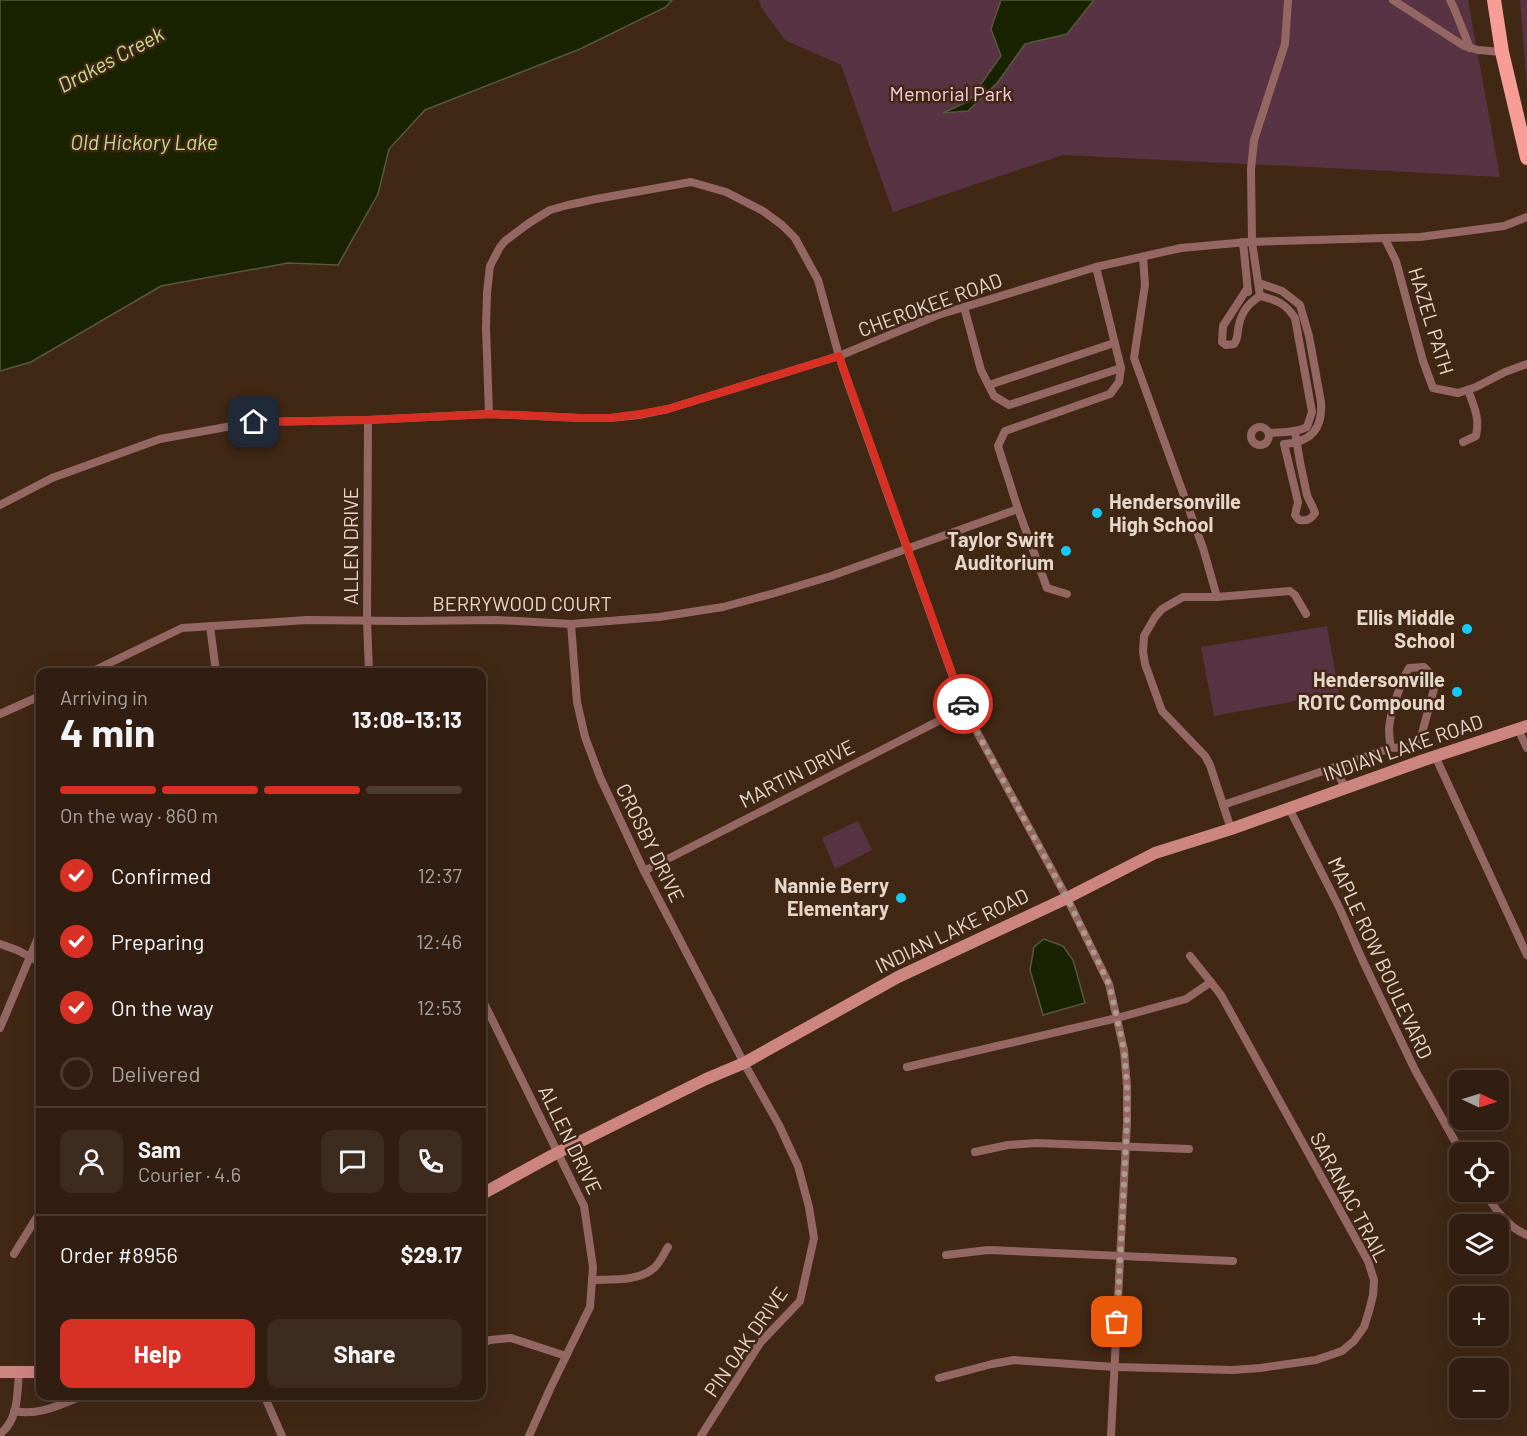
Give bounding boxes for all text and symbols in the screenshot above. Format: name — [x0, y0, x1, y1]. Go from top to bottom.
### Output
water label: Drakes Creek — [53, 20, 168, 97]
park label: Memorial Park — [890, 81, 1012, 105]
water label: Old Hickory Lake — [70, 129, 218, 154]
street label: HAZEL PATH — [1404, 264, 1460, 377]
street label: CHEROKEE ROAD — [854, 267, 1005, 341]
pin — [228, 396, 279, 447]
icon: home — [237, 405, 270, 438]
street label: ALLEN DRIVE — [338, 487, 362, 605]
place label: Hendersonville High School — [1109, 489, 1241, 536]
marker: Hendersonville High School — [1090, 506, 1104, 520]
place label: Taylor Swift Auditorium — [947, 527, 1054, 574]
marker: Taylor Swift Auditorium — [1059, 544, 1073, 558]
street label: BERRYWOOD COURT — [432, 591, 612, 615]
place label: Ellis Middle School — [1357, 605, 1455, 652]
marker: Ellis Middle School — [1460, 622, 1474, 636]
place label: Hendersonville ROTC Compound — [1298, 667, 1445, 714]
courier — [933, 674, 993, 734]
text: Arriving in — [60, 685, 148, 709]
marker: Hendersonville ROTC Compound — [1450, 685, 1464, 699]
icon: car — [947, 688, 980, 721]
text: 13:08–13:13 — [352, 706, 462, 732]
text: 4 min — [60, 708, 155, 755]
street label: INDIAN LAKE ROAD — [1320, 708, 1486, 786]
street label: MARTIN DRIVE — [735, 734, 858, 812]
street label: CROSBY DRIVE — [612, 779, 690, 906]
text: On the way · 860 m — [60, 803, 218, 827]
street label: MAPLE ROW BOULEVARD — [1324, 853, 1438, 1062]
icon: check — [60, 859, 93, 892]
text: Confirmed — [111, 862, 211, 888]
text: 12:37 — [418, 863, 462, 887]
place label: Nannie Berry Elementary — [774, 873, 889, 920]
street label: INDIAN LAKE ROAD — [871, 883, 1032, 978]
marker: Nannie Berry Elementary — [894, 891, 908, 905]
icon: check — [60, 925, 93, 958]
text: Preparing — [111, 928, 204, 954]
text: 12:46 — [416, 929, 462, 953]
icon: check — [60, 991, 93, 1024]
text: On the way — [111, 994, 214, 1020]
text: 12:53 — [417, 995, 462, 1019]
text: Delivered — [111, 1060, 200, 1086]
north arrow — [1449, 1070, 1509, 1130]
map controls — [1449, 1070, 1509, 1418]
street label: ALLEN DRIVE — [534, 1081, 608, 1198]
street label: SARANAC TRAIL — [1306, 1128, 1394, 1266]
button: person — [60, 1130, 123, 1193]
button: chat — [321, 1130, 384, 1193]
button: phone — [399, 1130, 462, 1193]
text: Sam — [138, 1136, 181, 1162]
button: locate — [1449, 1142, 1509, 1202]
text: Courier · 4.6 — [138, 1162, 241, 1186]
button: layers — [1449, 1214, 1509, 1274]
text: Order #8956 — [60, 1241, 178, 1267]
text: $29.17 — [401, 1241, 462, 1267]
street label: PIN OAK DRIVE — [698, 1282, 792, 1401]
button: + — [1449, 1286, 1509, 1346]
pin — [1091, 1296, 1142, 1347]
icon: bag — [1100, 1305, 1133, 1338]
button: Help — [60, 1319, 255, 1388]
button: Share — [267, 1319, 462, 1388]
button: − — [1449, 1358, 1509, 1418]

